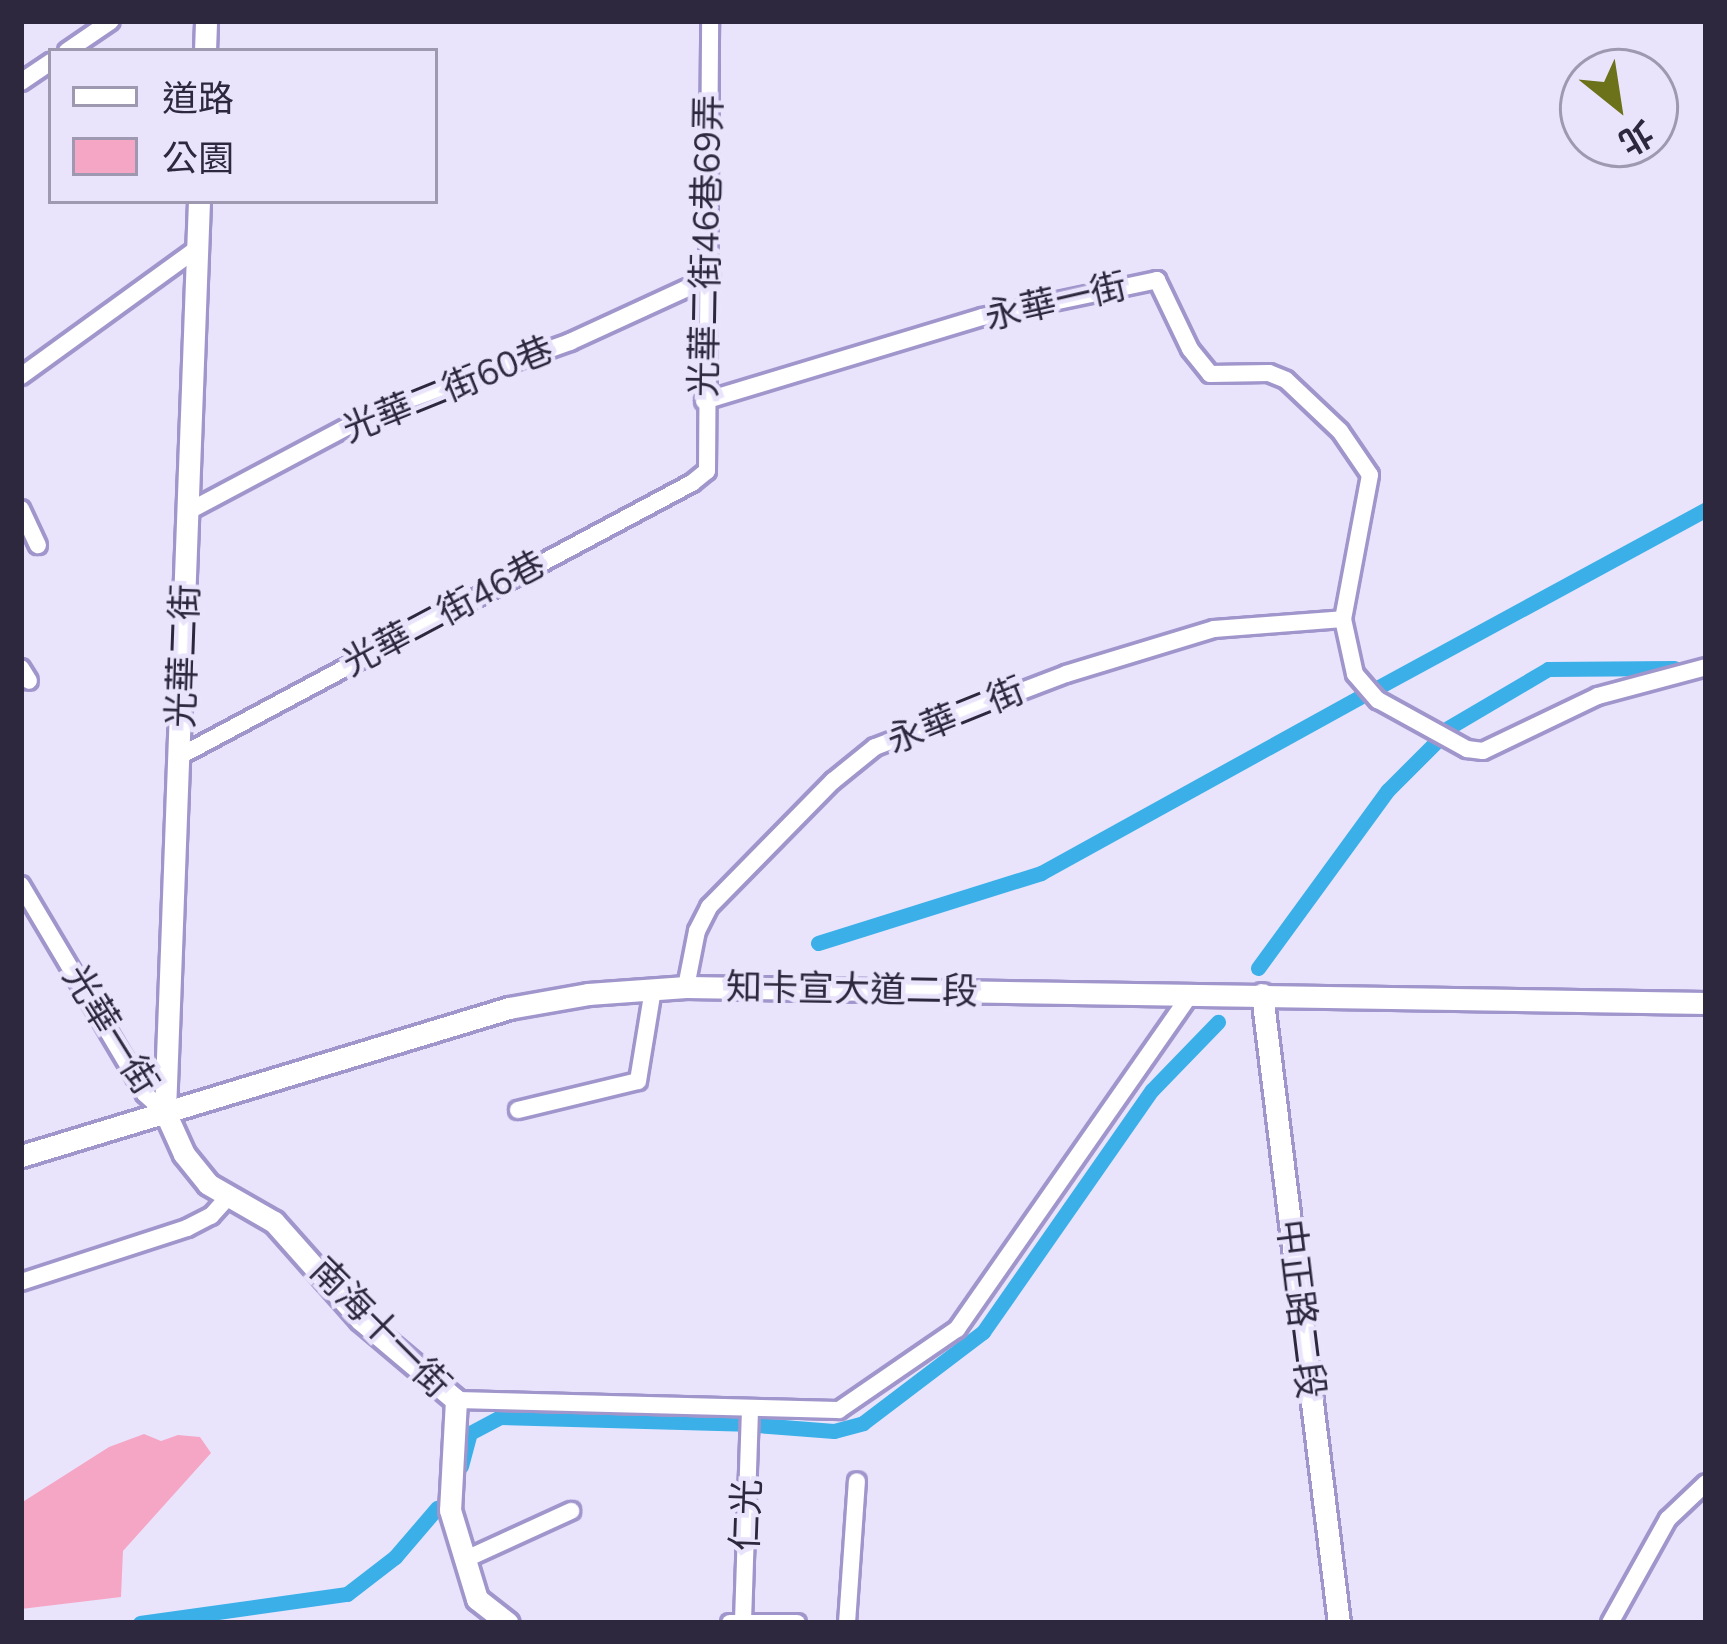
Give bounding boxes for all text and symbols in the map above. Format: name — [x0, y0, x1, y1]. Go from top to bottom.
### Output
legend — [48, 48, 438, 204]
north arrow — [1559, 48, 1679, 168]
text: 道路 — [162, 75, 234, 124]
street label: 光華二街46巷69弄 — [683, 94, 731, 398]
text: 北 — [1610, 109, 1661, 165]
text: 公園 — [162, 135, 234, 184]
street label: 永華一街 — [981, 265, 1131, 339]
street label: 光華二街60巷 — [336, 328, 560, 452]
street label: 光華二街46巷 — [335, 543, 553, 685]
street label: 光華二街 — [160, 583, 208, 729]
street label: 永華二街 — [881, 669, 1031, 763]
street label: 光華一街 — [54, 957, 166, 1103]
street label: 知卡宣大道二段 — [726, 966, 978, 1014]
street label: 中正路二段 — [1268, 1217, 1332, 1401]
street label: 南海十一街 — [301, 1249, 459, 1407]
street label: 仁光 — [724, 1478, 770, 1552]

